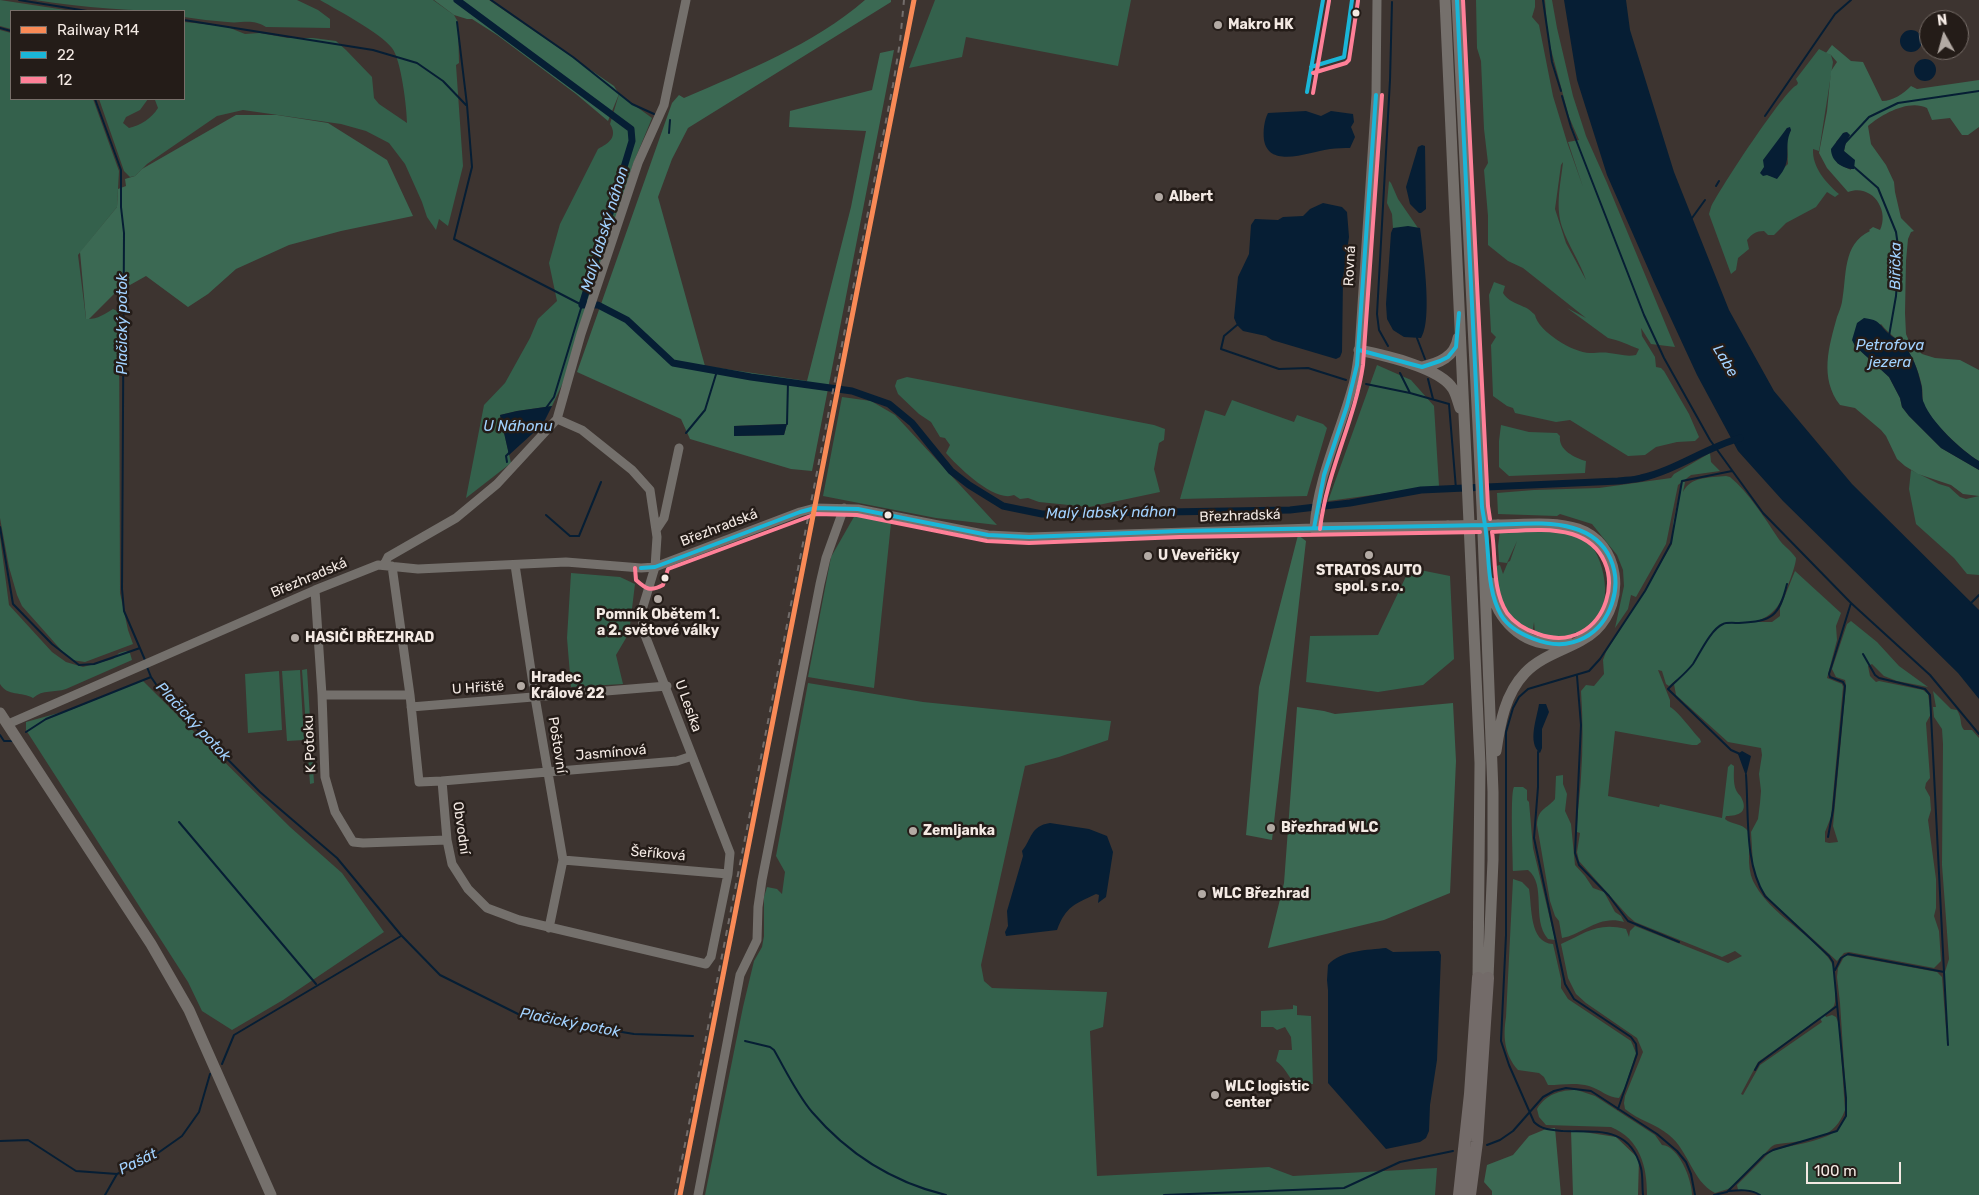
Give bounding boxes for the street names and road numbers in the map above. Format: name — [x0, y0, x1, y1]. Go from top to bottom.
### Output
street label: Rovná — [1341, 245, 1359, 287]
street label: Březhradská — [678, 506, 760, 550]
street label: Březhradská — [1199, 506, 1281, 526]
street label: Březhradská — [268, 554, 350, 602]
street label: U Hřiště — [451, 678, 505, 698]
street label: U Lesíka — [671, 678, 705, 734]
street label: K Potoku — [300, 715, 320, 773]
street label: Poštovní — [544, 716, 570, 774]
street label: Jasmínová — [575, 742, 647, 764]
street label: Obvodní — [449, 800, 473, 856]
street label: Šeříková — [630, 843, 686, 865]

